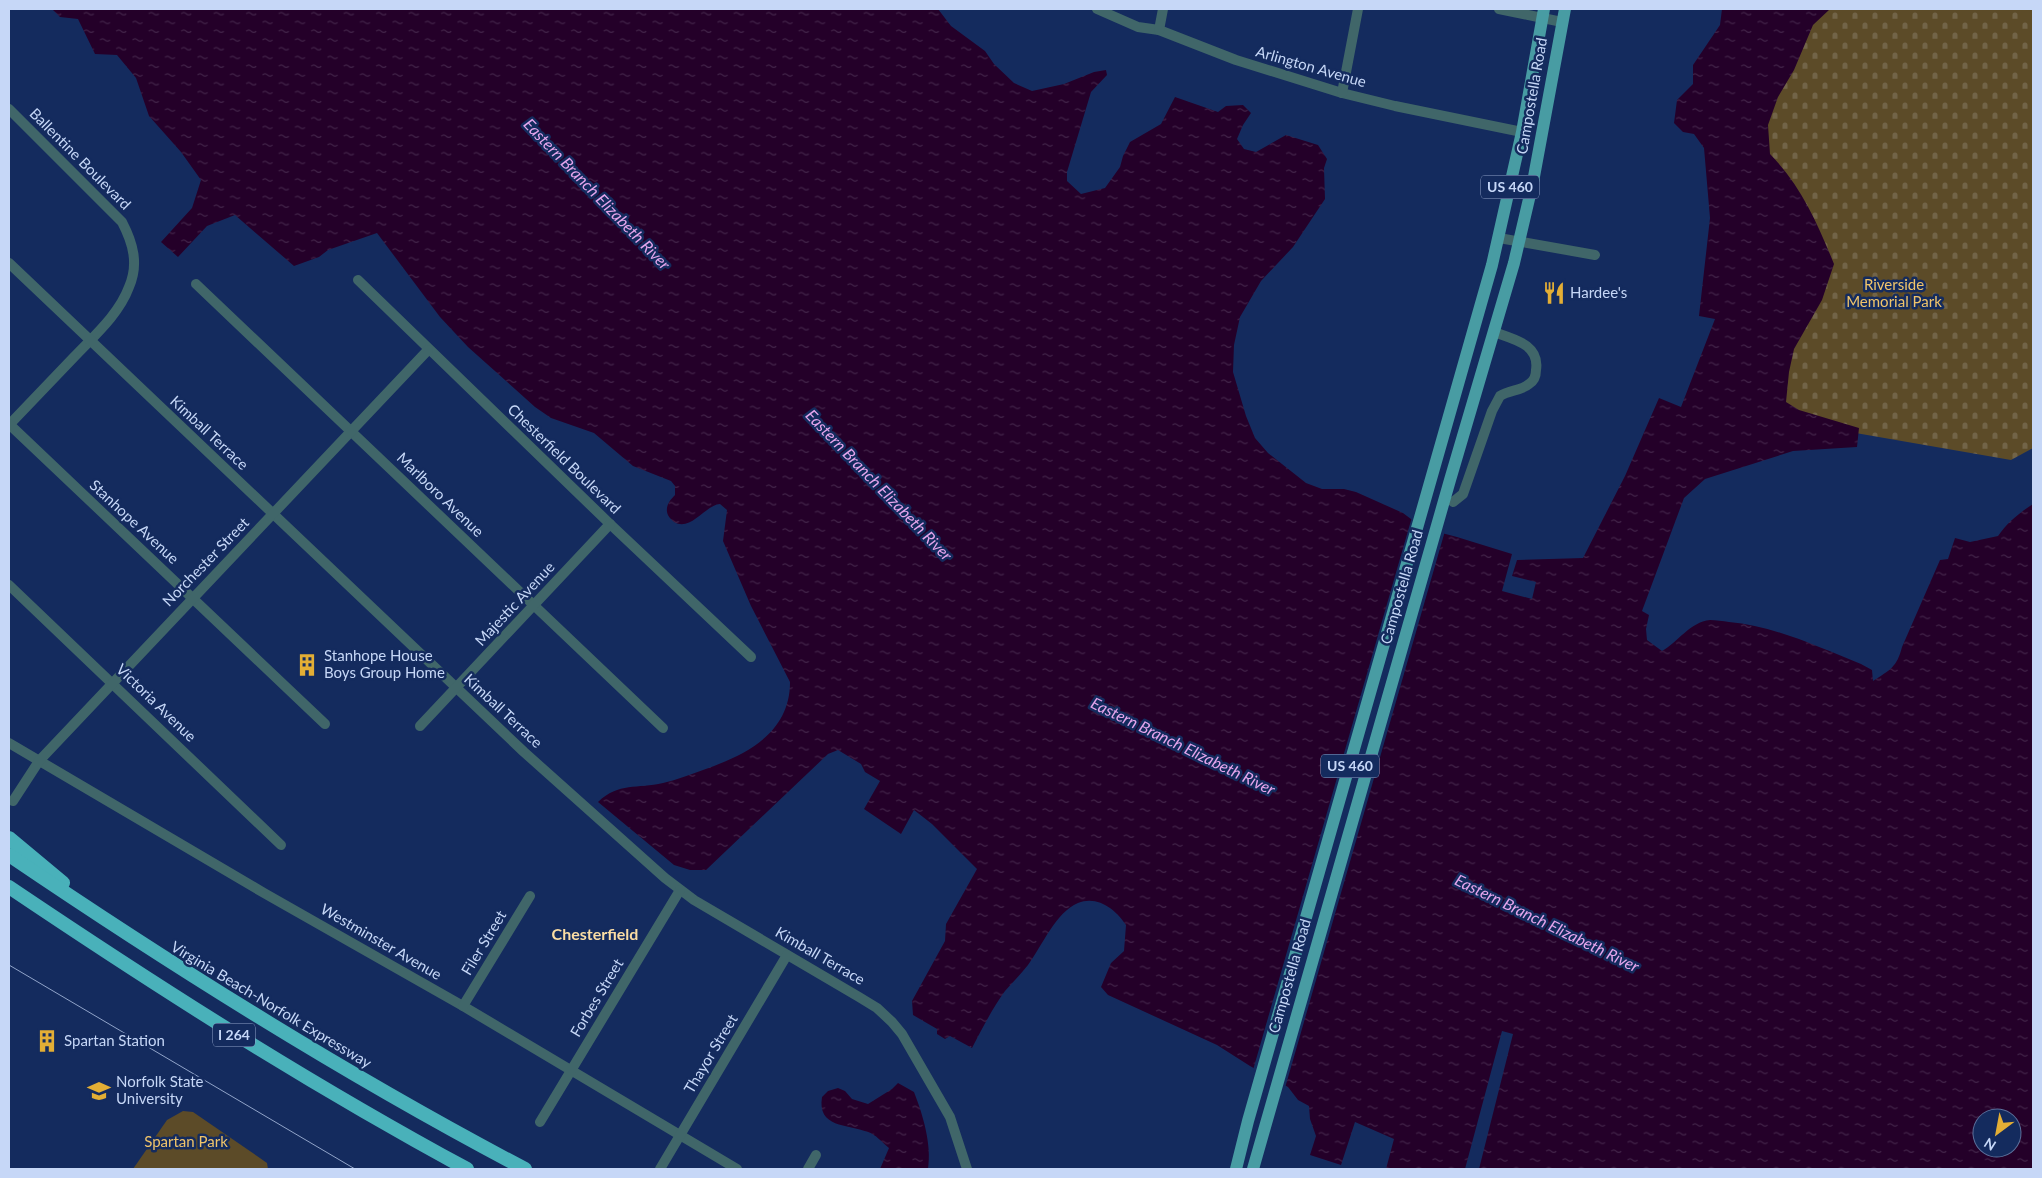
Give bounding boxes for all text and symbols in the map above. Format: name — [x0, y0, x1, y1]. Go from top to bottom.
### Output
street label: Campostella Road — [1512, 36, 1550, 156]
street label: Arlington Avenue — [1254, 42, 1369, 90]
street label: Ballentine Boulevard — [26, 104, 135, 213]
water label: Eastern Branch Elizabeth River — [520, 114, 675, 273]
road number: US 460 — [1481, 176, 1539, 198]
park label: Riverside Memorial Park — [1846, 275, 1942, 310]
restaurant icon: Hardee's — [1541, 280, 1567, 306]
place label: Hardee's — [1570, 283, 1627, 301]
street label: Kimball Terrace — [167, 391, 253, 473]
street label: Chesterfield Boulevard — [504, 400, 625, 517]
water label: Eastern Branch Elizabeth River — [802, 405, 957, 564]
street label: Marlboro Avenue — [394, 448, 488, 540]
street label: Stanhope Avenue — [86, 475, 183, 567]
street label: Norchester Street — [158, 513, 253, 609]
street label: Campostella Road — [1376, 527, 1426, 646]
street label: Majestic Avenue — [471, 557, 558, 649]
place label: Stanhope House Boys Group Home — [324, 646, 445, 681]
building icon: Stanhope House Boys Group Home — [294, 652, 320, 678]
street label: Victoria Avenue — [113, 660, 201, 745]
street label: Kimball Terrace — [461, 669, 547, 751]
water label: Eastern Branch Elizabeth River — [1088, 693, 1279, 799]
road number: US 460 — [1321, 754, 1379, 778]
water label: Eastern Branch Elizabeth River — [1452, 870, 1643, 976]
street label: Westminster Avenue — [318, 899, 445, 983]
street label: Filer Street — [457, 906, 510, 978]
street label: Campostella Road — [1264, 916, 1314, 1035]
street label: Kimball Terrace — [773, 922, 869, 988]
district label: Chesterfield — [552, 924, 638, 943]
street label: Virginia Beach-Norfolk Expressway — [168, 937, 375, 1071]
street label: Forbes Street — [566, 955, 627, 1040]
street label: Thayor Street — [680, 1010, 741, 1096]
road number: I 264 — [213, 1024, 255, 1046]
building icon: Spartan Station — [34, 1028, 60, 1054]
place label: Spartan Station — [64, 1031, 165, 1049]
place label: Norfolk State University — [116, 1072, 204, 1107]
school or university icon: Norfolk State University — [86, 1078, 112, 1104]
north arrow — [1972, 1108, 2022, 1158]
park label: Spartan Park — [144, 1132, 228, 1150]
text: N — [1981, 1134, 1999, 1155]

